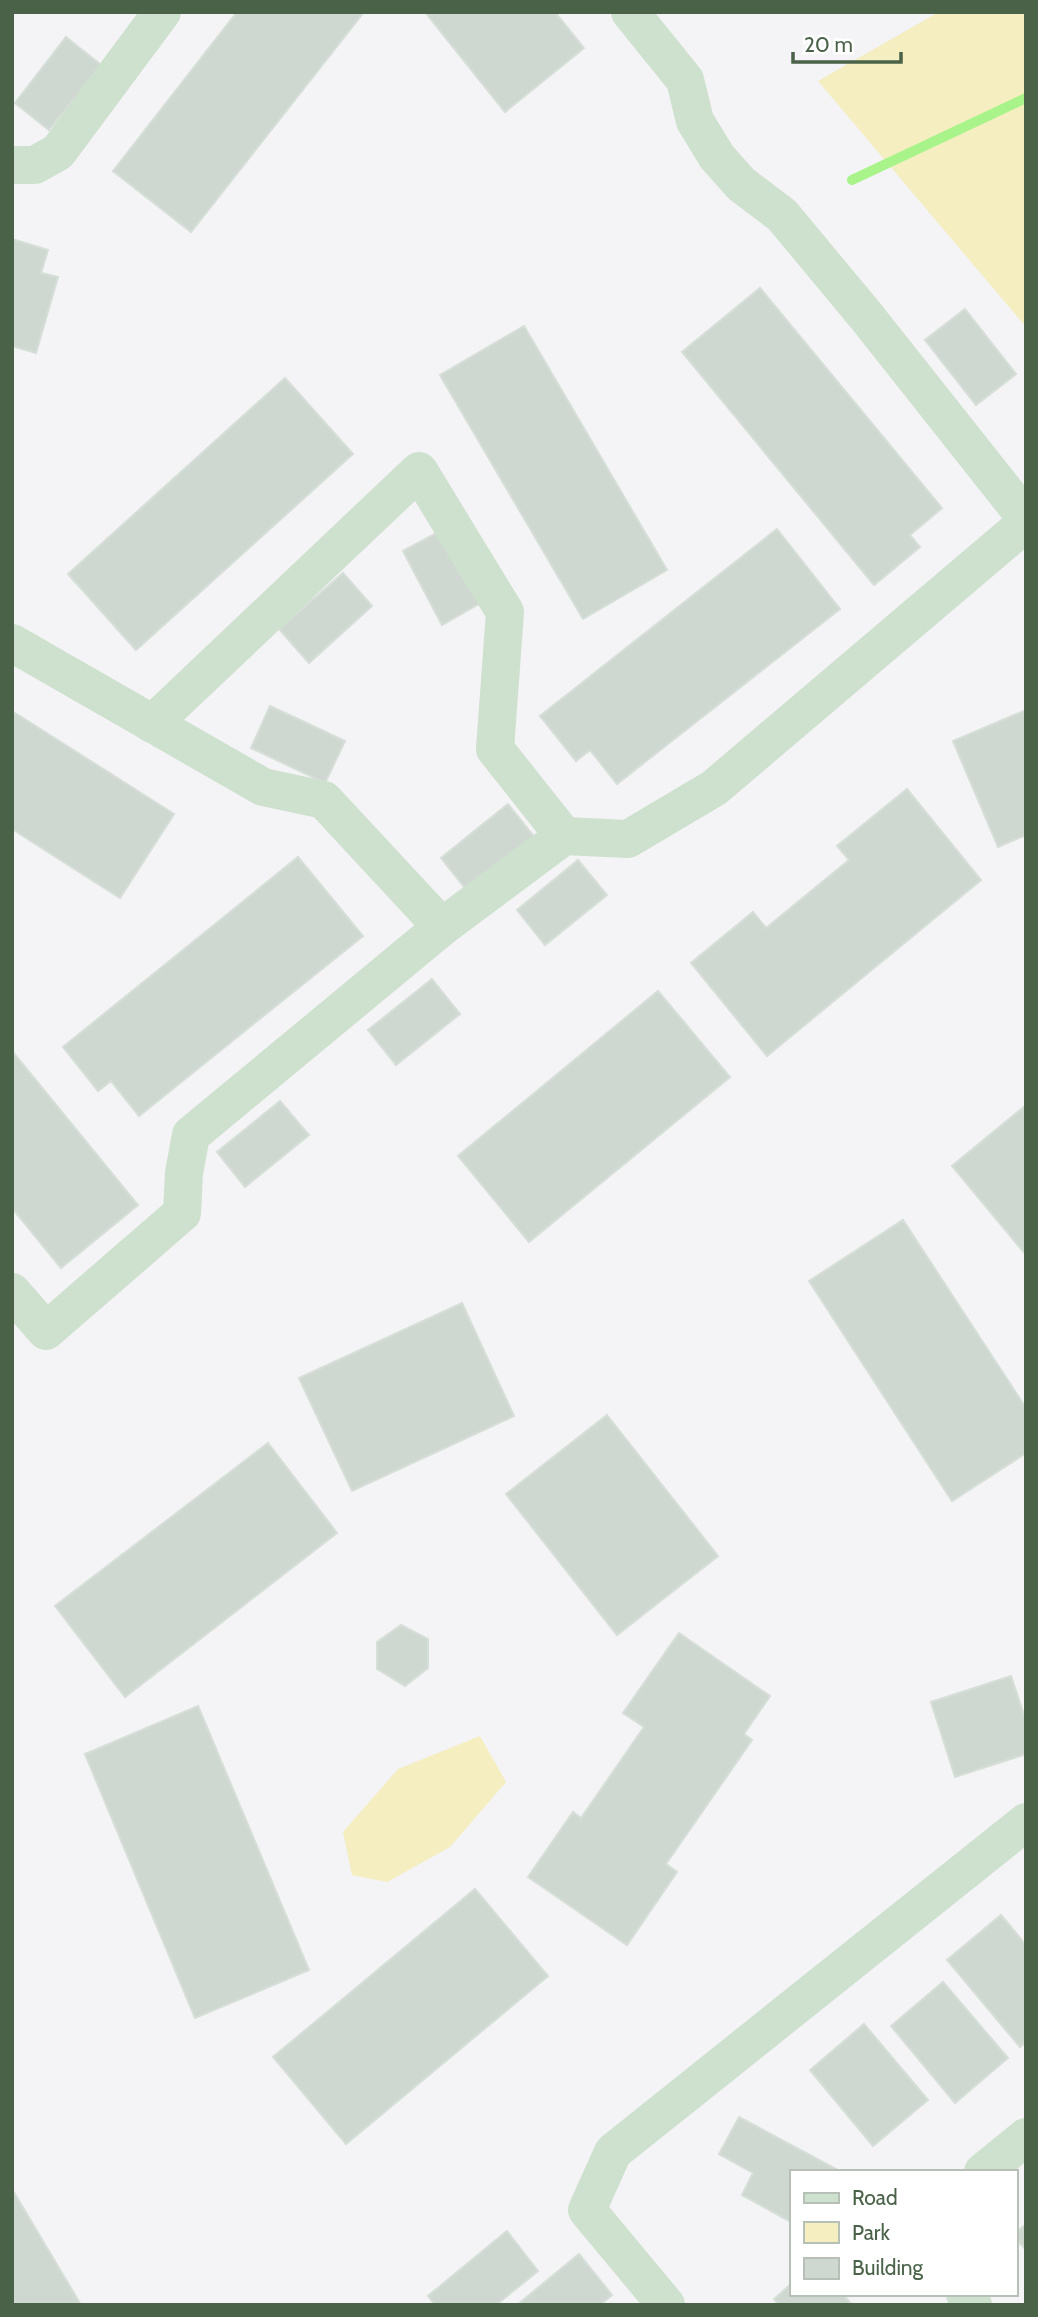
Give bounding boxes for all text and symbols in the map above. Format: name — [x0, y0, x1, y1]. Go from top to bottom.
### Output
scale bar — [793, 21, 902, 65]
text: 20 m — [804, 32, 853, 57]
legend — [790, 2170, 1017, 2296]
text: Road — [852, 2185, 898, 2210]
text: Park — [852, 2220, 890, 2245]
text: Building — [852, 2255, 924, 2280]

